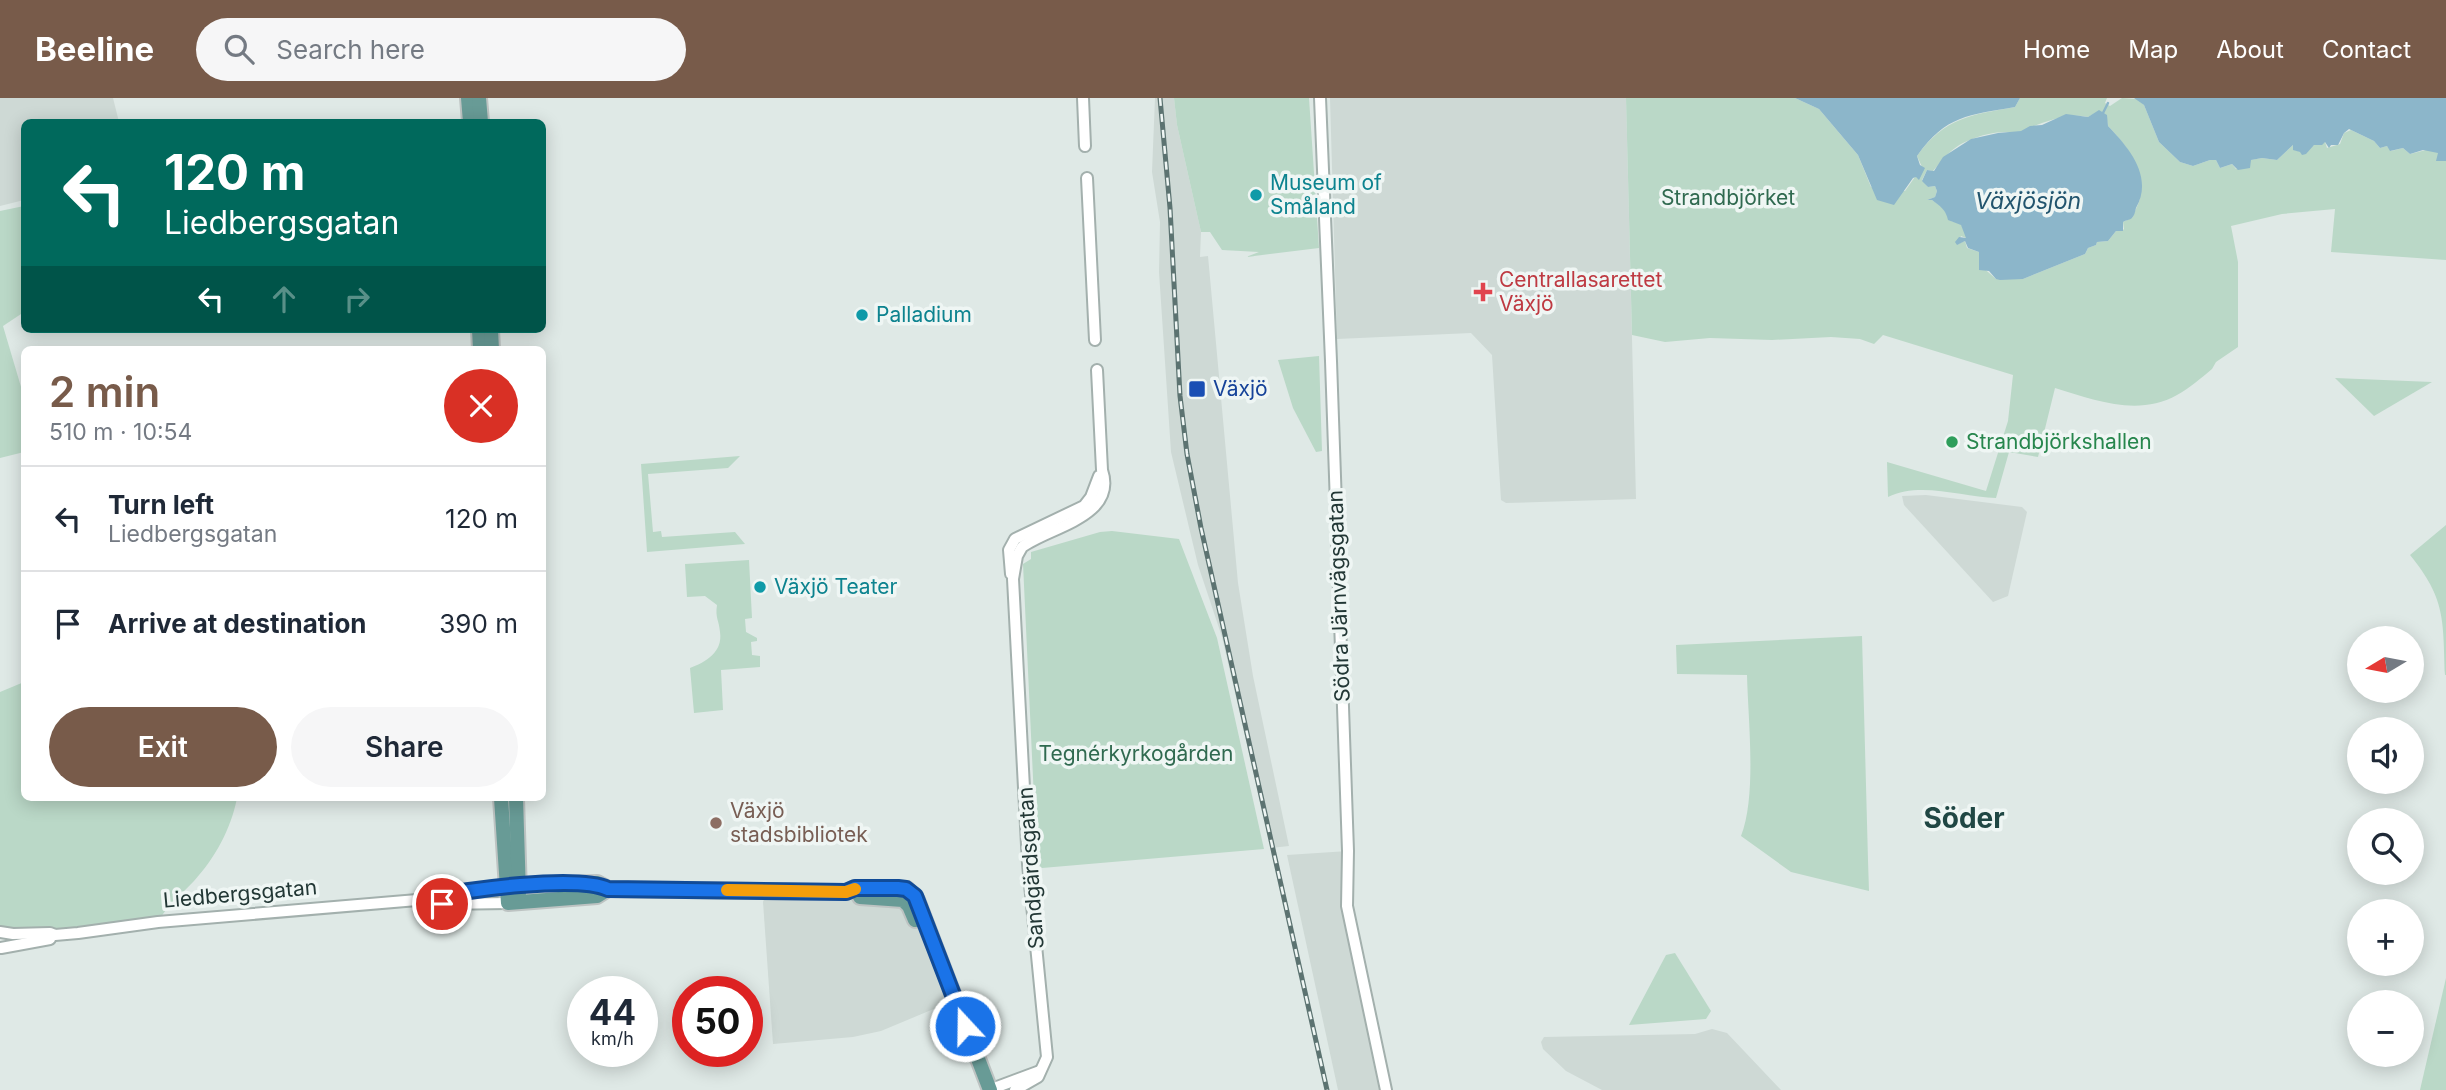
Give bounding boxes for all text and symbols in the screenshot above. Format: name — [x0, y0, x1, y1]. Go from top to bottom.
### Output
search box — [196, 18, 686, 81]
text: Beeline — [35, 29, 154, 69]
icon: search — [220, 30, 258, 68]
text: Search here — [276, 34, 425, 65]
text: Home — [2023, 35, 2090, 64]
text: Map — [2128, 35, 2178, 64]
text: About — [2216, 35, 2284, 64]
text: Contact — [2322, 35, 2411, 64]
text: 120 m — [164, 143, 305, 202]
icon: left — [49, 147, 140, 238]
place label: Museum of Småland — [1270, 170, 1382, 219]
park label: Strandbjörket — [1661, 185, 1795, 210]
marker: Museum of Småland — [1248, 187, 1264, 203]
water label: Växjösjön — [1975, 187, 2081, 215]
text: Liedbergsgatan — [164, 203, 399, 242]
place label: Centrallasarettet Växjö — [1499, 267, 1662, 316]
icon: left — [192, 280, 230, 318]
icon: ahead — [265, 280, 303, 318]
icon: right — [338, 280, 376, 318]
marker: Centrallasarettet Växjö — [1473, 282, 1493, 302]
place label: Palladium — [876, 302, 972, 327]
marker: Palladium — [854, 307, 870, 323]
text: 2 min — [49, 366, 160, 417]
button: close — [444, 369, 518, 443]
place label: Växjö — [1213, 376, 1268, 401]
marker: Växjö — [1187, 379, 1207, 399]
text: 510 m · 10:54 — [49, 418, 192, 446]
place label: Strandbjörkshallen — [1966, 429, 2152, 454]
marker: Strandbjörkshallen — [1944, 434, 1960, 450]
text: Turn left — [108, 489, 214, 520]
street label: Södra Järnvägsgatan — [1322, 490, 1355, 702]
icon: left — [49, 500, 87, 538]
text: 120 m — [445, 503, 518, 534]
text: Liedbergsgatan — [108, 520, 277, 548]
place label: Växjö Teater — [774, 574, 898, 599]
marker: Växjö Teater — [752, 579, 768, 595]
icon: arrive — [49, 605, 87, 643]
text: Arrive at destination — [108, 608, 367, 639]
text: 390 m — [439, 608, 518, 639]
north arrow — [2347, 626, 2424, 704]
map controls — [2347, 626, 2424, 1067]
button: Exit — [49, 707, 277, 787]
button: Share — [291, 707, 518, 787]
button: sound — [2347, 717, 2424, 794]
park label: Tegnérkyrkogården — [1039, 741, 1233, 766]
street label: Sandgärdsgatan — [1012, 786, 1049, 950]
place label: Växjö stadsbibliotek — [730, 798, 868, 847]
district label: Söder — [1923, 801, 2005, 835]
button: search — [2347, 808, 2424, 885]
marker: Växjö stadsbibliotek — [708, 815, 724, 831]
street label: Liedbergsgatan — [162, 874, 318, 913]
pin — [412, 874, 472, 934]
icon: arrive — [423, 885, 461, 923]
button: + — [2347, 899, 2424, 976]
speed limit sign: 50 — [672, 976, 763, 1067]
position arrow — [928, 989, 1002, 1063]
button: − — [2347, 990, 2424, 1067]
text: 44 — [589, 991, 636, 1033]
text: km/h — [591, 1028, 634, 1049]

